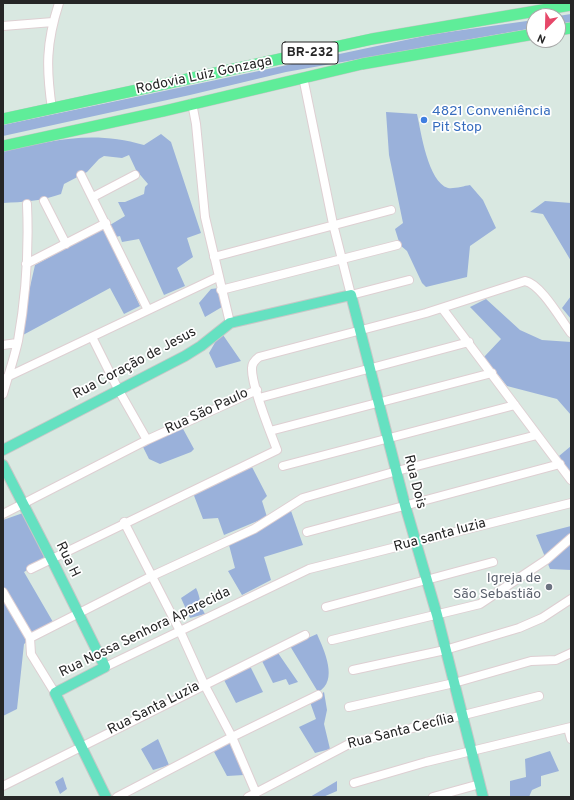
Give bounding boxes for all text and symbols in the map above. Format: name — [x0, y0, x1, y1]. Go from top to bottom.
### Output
north arrow — [526, 8, 566, 48]
text: N — [535, 30, 548, 46]
road number: BR-232 — [282, 42, 338, 64]
street label: Rodovia Luiz Gonzaga — [134, 53, 274, 99]
place label: 4821 Conveniência Pit Stop — [432, 104, 551, 136]
marker: 4821 Conveniência Pit Stop — [419, 115, 429, 125]
street label: Rua Coração de Jesus — [70, 324, 200, 404]
street label: Rua São Paulo — [163, 385, 251, 439]
street label: Rua Dois — [399, 453, 429, 511]
street label: Rua santa luzia — [392, 516, 488, 556]
street label: Rua H — [51, 539, 83, 581]
place label: Igreja de São Sebastião — [453, 571, 541, 604]
marker: Igreja de São Sebastião — [544, 582, 554, 592]
street label: Rua Nossa Senhora Aparecida — [57, 584, 233, 682]
street label: Rua Santa Luzia — [105, 679, 203, 739]
street label: Rua Santa Cecília — [346, 711, 456, 753]

